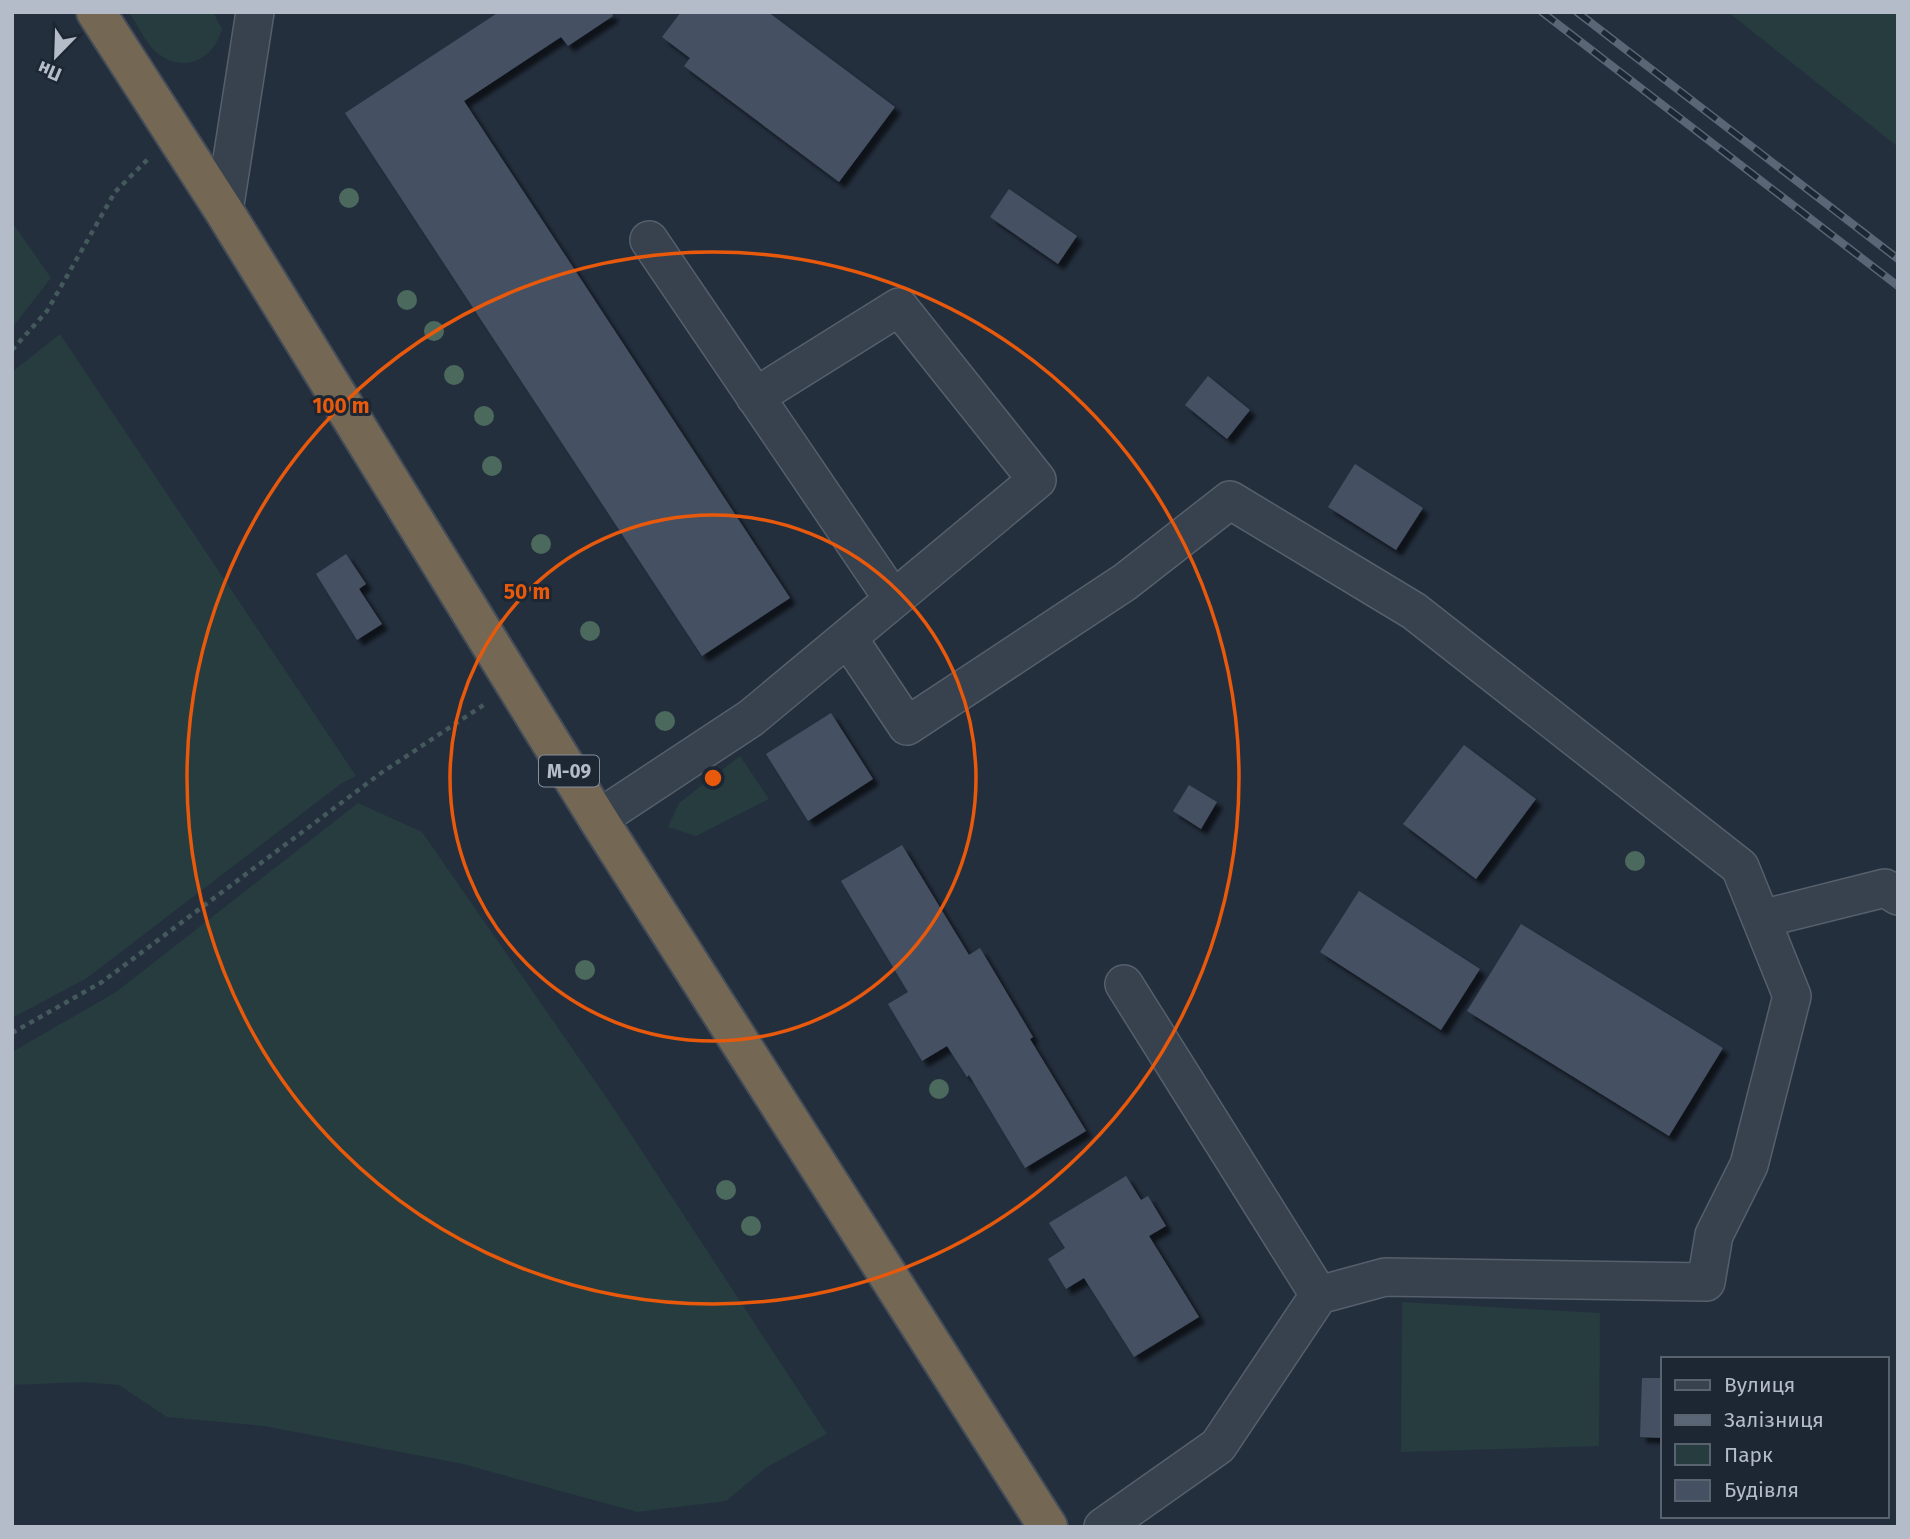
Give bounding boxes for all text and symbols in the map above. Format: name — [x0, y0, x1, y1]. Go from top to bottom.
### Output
north arrow — [21, 21, 91, 91]
text: Пн — [34, 56, 65, 86]
text: 100 m — [312, 393, 370, 419]
text: 50 m — [504, 579, 550, 605]
road number: М-09 — [539, 756, 599, 786]
centre of rings — [701, 766, 725, 790]
legend — [1661, 1357, 1889, 1518]
text: Вулиця — [1724, 1372, 1795, 1398]
text: Залізниця — [1724, 1407, 1824, 1433]
text: Парк — [1724, 1442, 1773, 1468]
text: Будівля — [1724, 1477, 1799, 1503]

